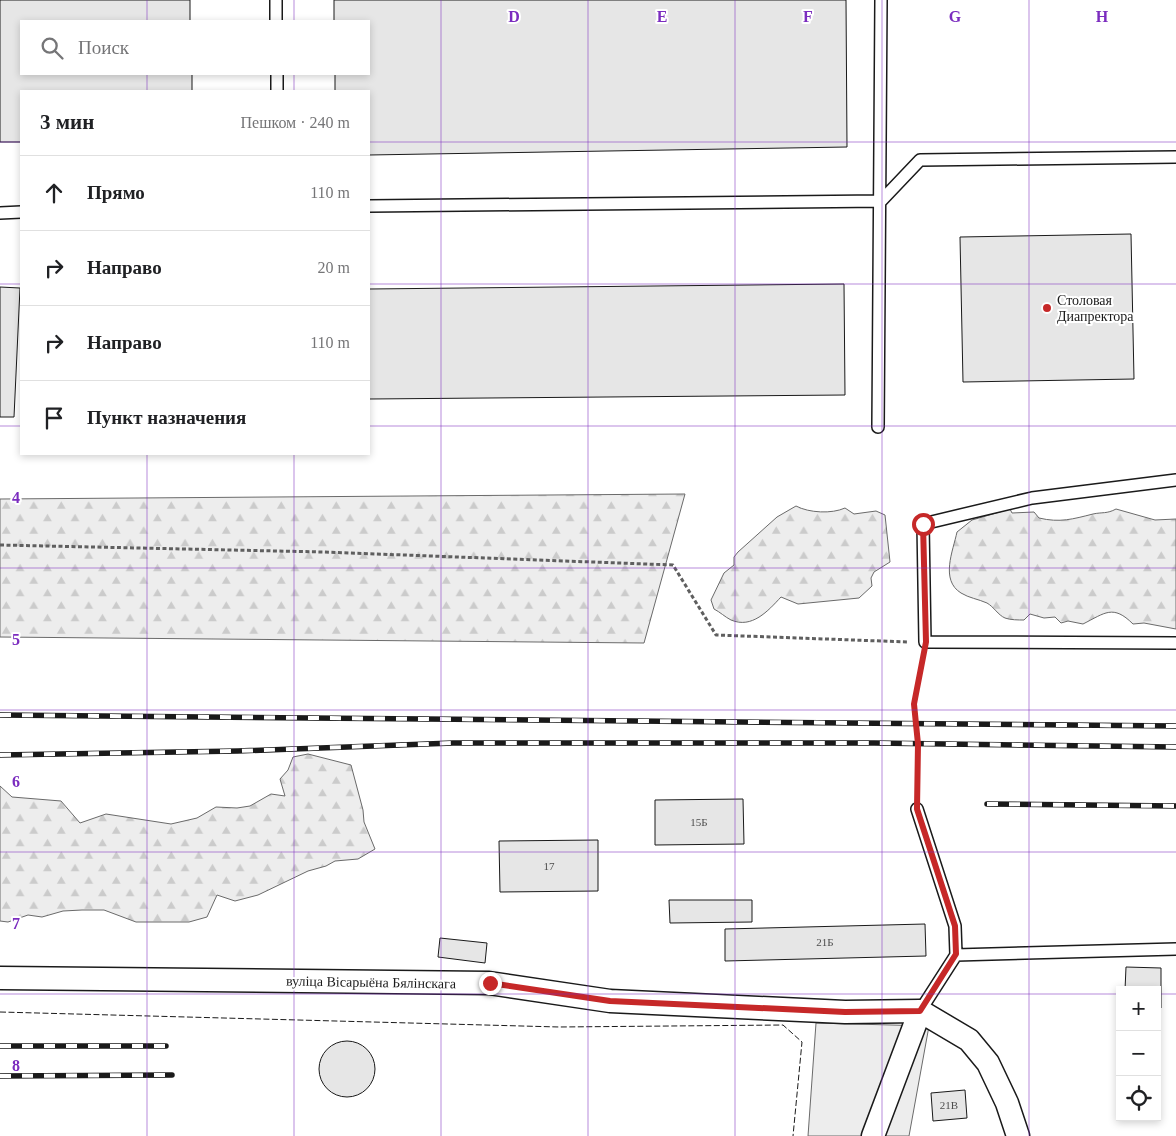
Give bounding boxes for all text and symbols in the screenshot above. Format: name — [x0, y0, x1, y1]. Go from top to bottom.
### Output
text: D — [508, 8, 520, 25]
text: E — [657, 8, 667, 25]
text: F — [803, 8, 813, 25]
text: G — [949, 8, 962, 25]
text: H — [1096, 8, 1109, 25]
search box — [20, 20, 370, 75]
icon: search — [38, 34, 66, 62]
text: Поиск — [78, 37, 129, 58]
text: 3 мин — [40, 110, 94, 134]
text: Пешком · 240 m — [240, 114, 350, 131]
icon: ahead — [40, 179, 68, 207]
text: Прямо — [87, 182, 145, 203]
text: 110 m — [310, 184, 350, 201]
icon: right — [40, 254, 68, 282]
text: Направо — [87, 257, 162, 278]
text: 20 m — [318, 259, 350, 276]
place label: Столовая Диапректора — [1057, 293, 1134, 324]
marker: Столовая Диапректора — [1041, 302, 1053, 314]
icon: right — [40, 329, 68, 357]
text: Направо — [87, 332, 162, 353]
text: 110 m — [310, 334, 350, 351]
icon: arrive — [40, 404, 68, 432]
text: Пункт назначения — [87, 407, 246, 428]
text: 4 — [12, 489, 20, 506]
route start — [912, 513, 935, 536]
text: 5 — [12, 631, 20, 648]
text: 6 — [12, 773, 20, 790]
house number: 15Б — [690, 816, 708, 828]
house number: 17 — [544, 860, 555, 872]
text: 7 — [12, 915, 20, 932]
house number: 21Б — [816, 936, 834, 948]
route end — [479, 972, 502, 995]
street label: вуліца Вісарыёна Бялінскага — [286, 974, 457, 991]
map controls — [1116, 986, 1161, 1121]
button: + — [1116, 986, 1161, 1031]
button: − — [1116, 1031, 1161, 1076]
text: 8 — [12, 1057, 20, 1074]
button: locate — [1116, 1076, 1161, 1121]
house number: 21В — [940, 1099, 958, 1111]

